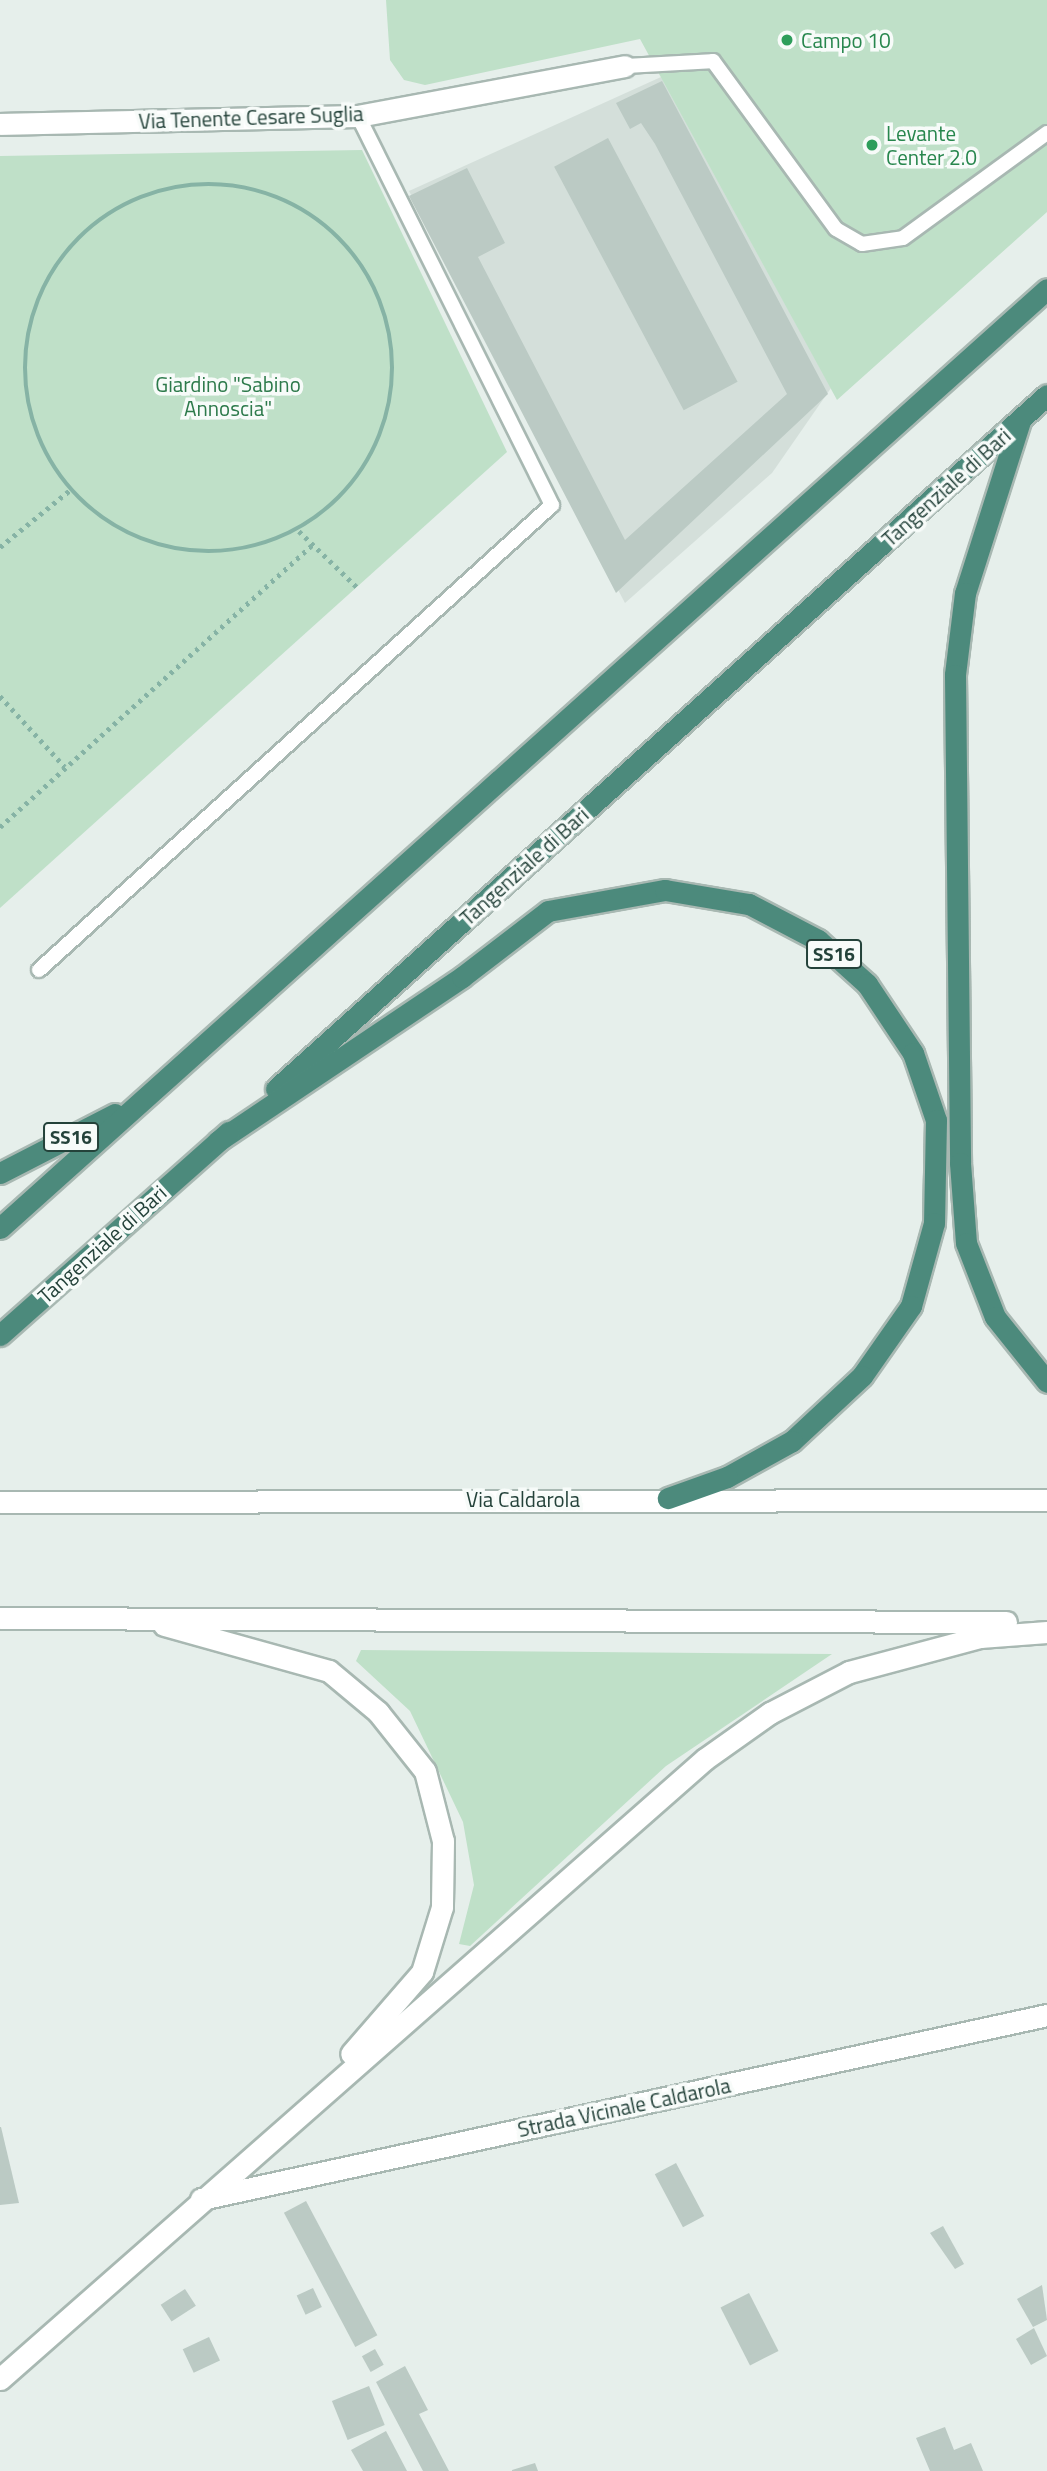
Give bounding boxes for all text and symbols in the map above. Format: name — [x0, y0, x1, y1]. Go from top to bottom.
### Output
place label: Campo 10 — [801, 27, 891, 53]
marker: Campo 10 — [779, 32, 795, 48]
street label: Via Tenente Cesare Suglia — [138, 100, 364, 134]
place label: Levante Center 2.0 — [886, 120, 977, 170]
marker: Levante Center 2.0 — [864, 137, 880, 153]
park label: Giardino "Sabino Annoscia" — [155, 371, 301, 421]
street label: Tangenziale di Bari — [877, 423, 1015, 551]
street label: Tangenziale di Bari — [455, 802, 593, 930]
road number: SS16 — [806, 938, 862, 970]
road number: SS16 — [43, 1121, 99, 1152]
street label: Tangenziale di Bari — [33, 1180, 171, 1308]
street label: Via Caldarola — [466, 1486, 580, 1512]
street label: Strada Vicinale Caldarola — [515, 2072, 733, 2142]

